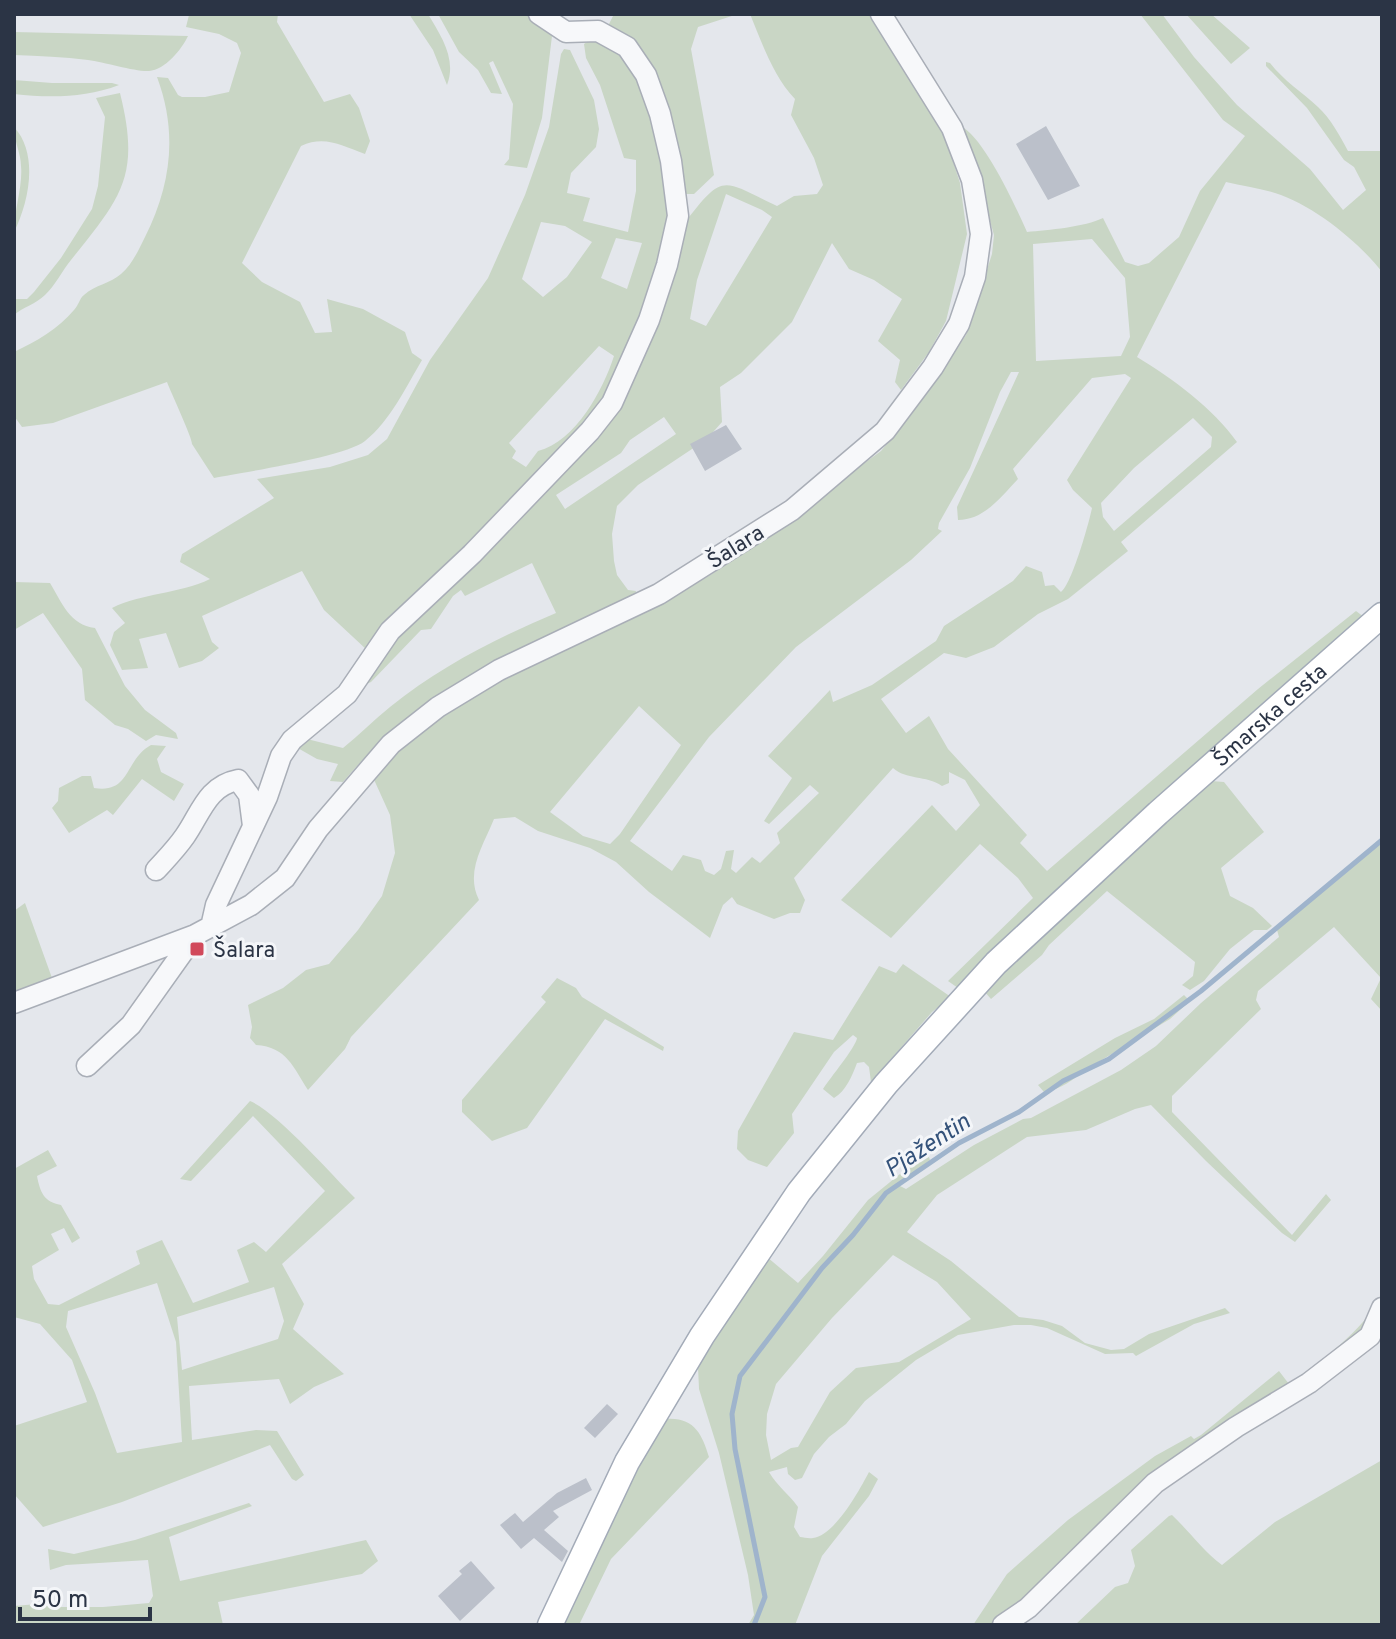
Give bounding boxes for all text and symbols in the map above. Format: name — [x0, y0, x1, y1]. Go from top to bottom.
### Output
street label: Šalara — [701, 518, 770, 576]
street label: Šmarska cesta — [1206, 659, 1333, 774]
place label: Šalara — [213, 935, 275, 965]
marker: Šalara — [188, 940, 206, 958]
water label: Pjažentin — [879, 1108, 977, 1186]
scale bar — [20, 1571, 150, 1621]
text: 50 m — [32, 1586, 88, 1616]

